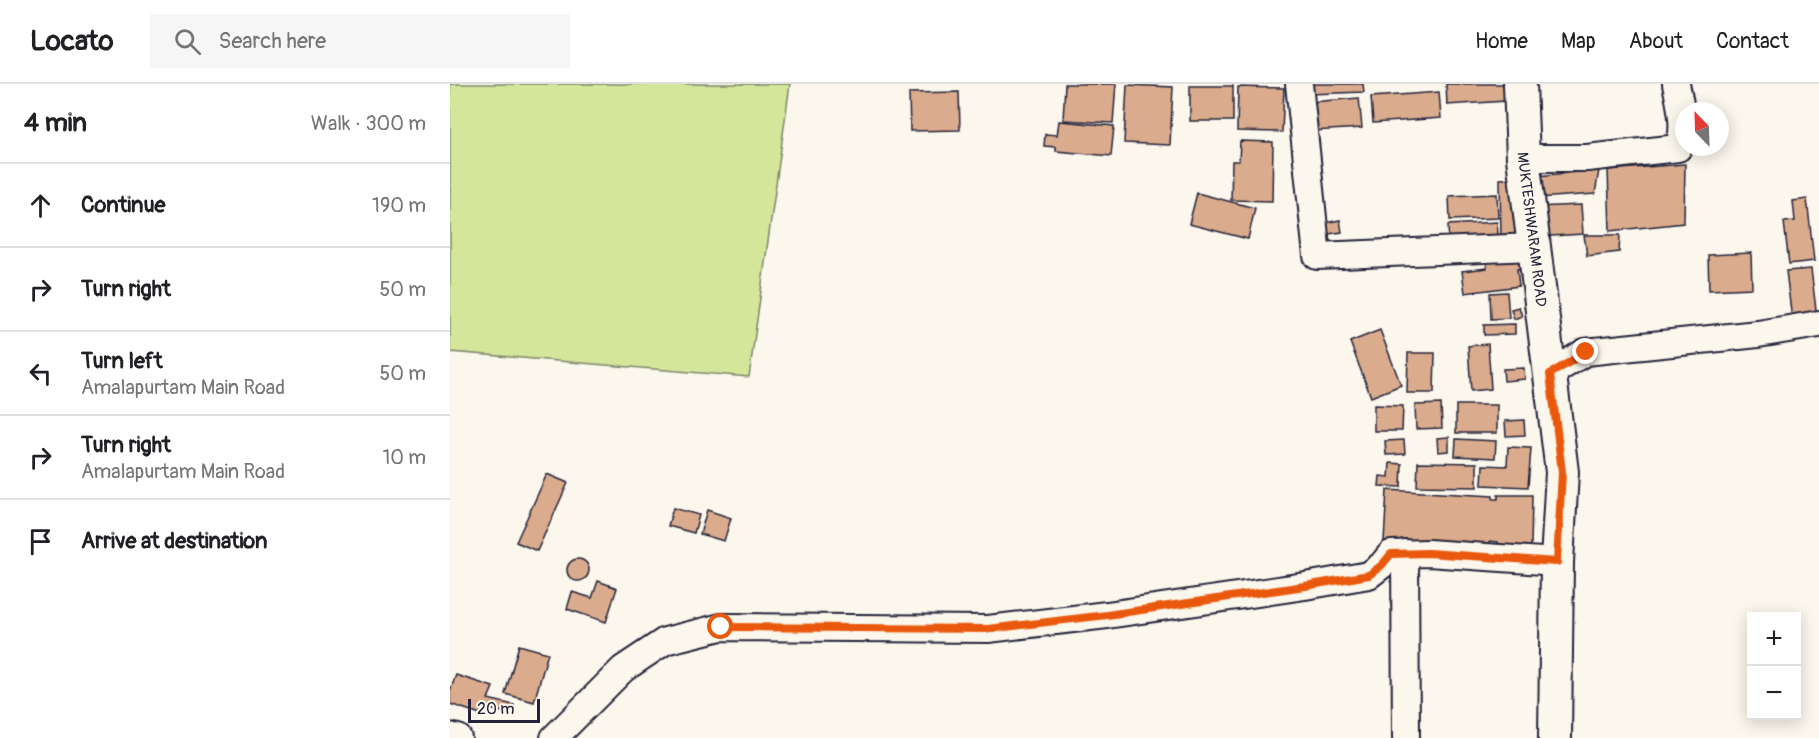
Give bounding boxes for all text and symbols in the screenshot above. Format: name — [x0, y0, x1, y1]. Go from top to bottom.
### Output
search box — [150, 14, 570, 68]
text: Locato — [30, 24, 114, 59]
icon: search — [171, 25, 204, 58]
text: Search here — [219, 27, 326, 55]
text: Home — [1475, 28, 1528, 55]
text: Map — [1561, 28, 1596, 55]
text: About — [1629, 28, 1683, 55]
text: Contact — [1716, 28, 1789, 55]
north arrow — [1675, 102, 1729, 156]
text: 4 min — [24, 107, 87, 139]
text: Walk · 300 m — [311, 111, 426, 136]
street label: MUKTESHWARAM ROAD — [1513, 152, 1550, 308]
icon: ahead — [24, 189, 57, 222]
text: Continue — [81, 191, 165, 219]
text: 190 m — [372, 193, 426, 218]
icon: right — [24, 273, 57, 306]
text: Turn right — [81, 275, 171, 303]
text: 50 m — [379, 277, 426, 302]
route end — [1572, 338, 1598, 364]
text: Turn left — [81, 347, 163, 375]
icon: left — [24, 357, 57, 390]
text: 50 m — [379, 361, 426, 386]
text: Amalapurtam Main Road — [81, 375, 285, 400]
text: Turn right — [81, 431, 171, 459]
icon: right — [24, 441, 57, 474]
text: 10 m — [382, 445, 426, 470]
text: Amalapurtam Main Road — [81, 459, 285, 484]
icon: arrive — [24, 525, 57, 558]
text: Arrive at destination — [81, 527, 267, 555]
map controls — [1747, 612, 1801, 720]
button: + — [1747, 612, 1801, 666]
route start — [707, 613, 733, 639]
button: − — [1747, 666, 1801, 720]
scale bar — [468, 696, 540, 724]
text: 20 m — [477, 699, 515, 719]

